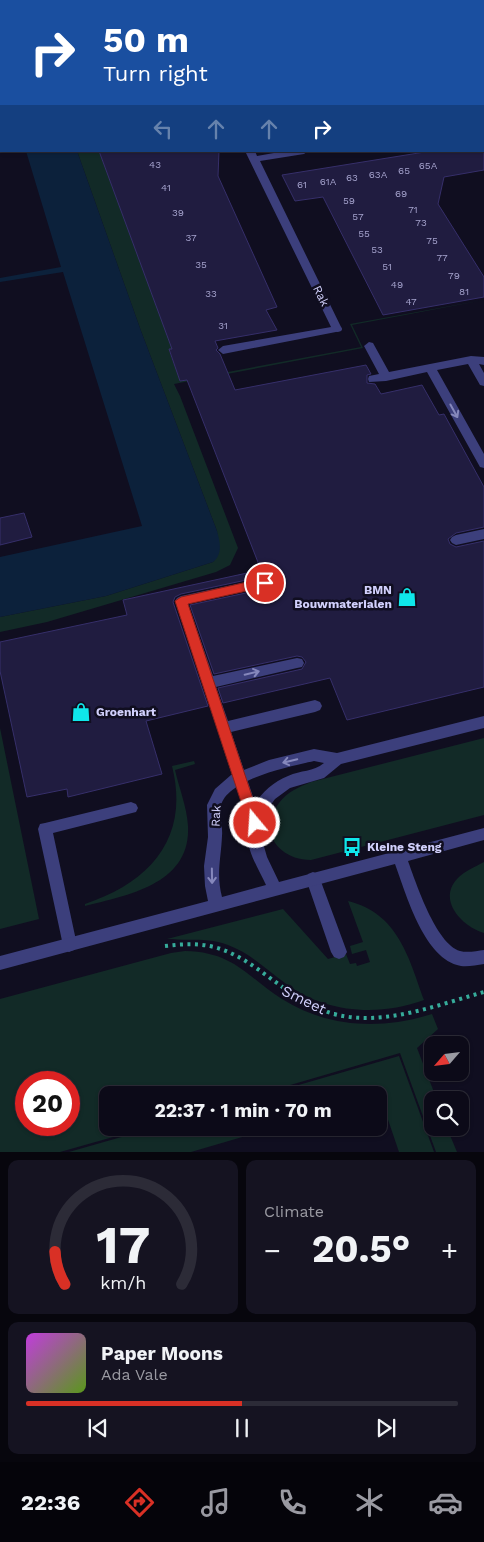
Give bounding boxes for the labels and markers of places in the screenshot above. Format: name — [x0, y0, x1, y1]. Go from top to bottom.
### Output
pin — [244, 562, 286, 604]
place label: BMN Bouwmaterialen — [294, 583, 392, 611]
shop icon: BMN Bouwmaterialen — [396, 586, 418, 608]
shop icon: Groenhart — [70, 701, 92, 723]
place label: Groenhart — [96, 705, 157, 719]
bus stop icon: Kleine Steng — [341, 836, 363, 858]
place label: Kleine Steng — [367, 840, 442, 854]

